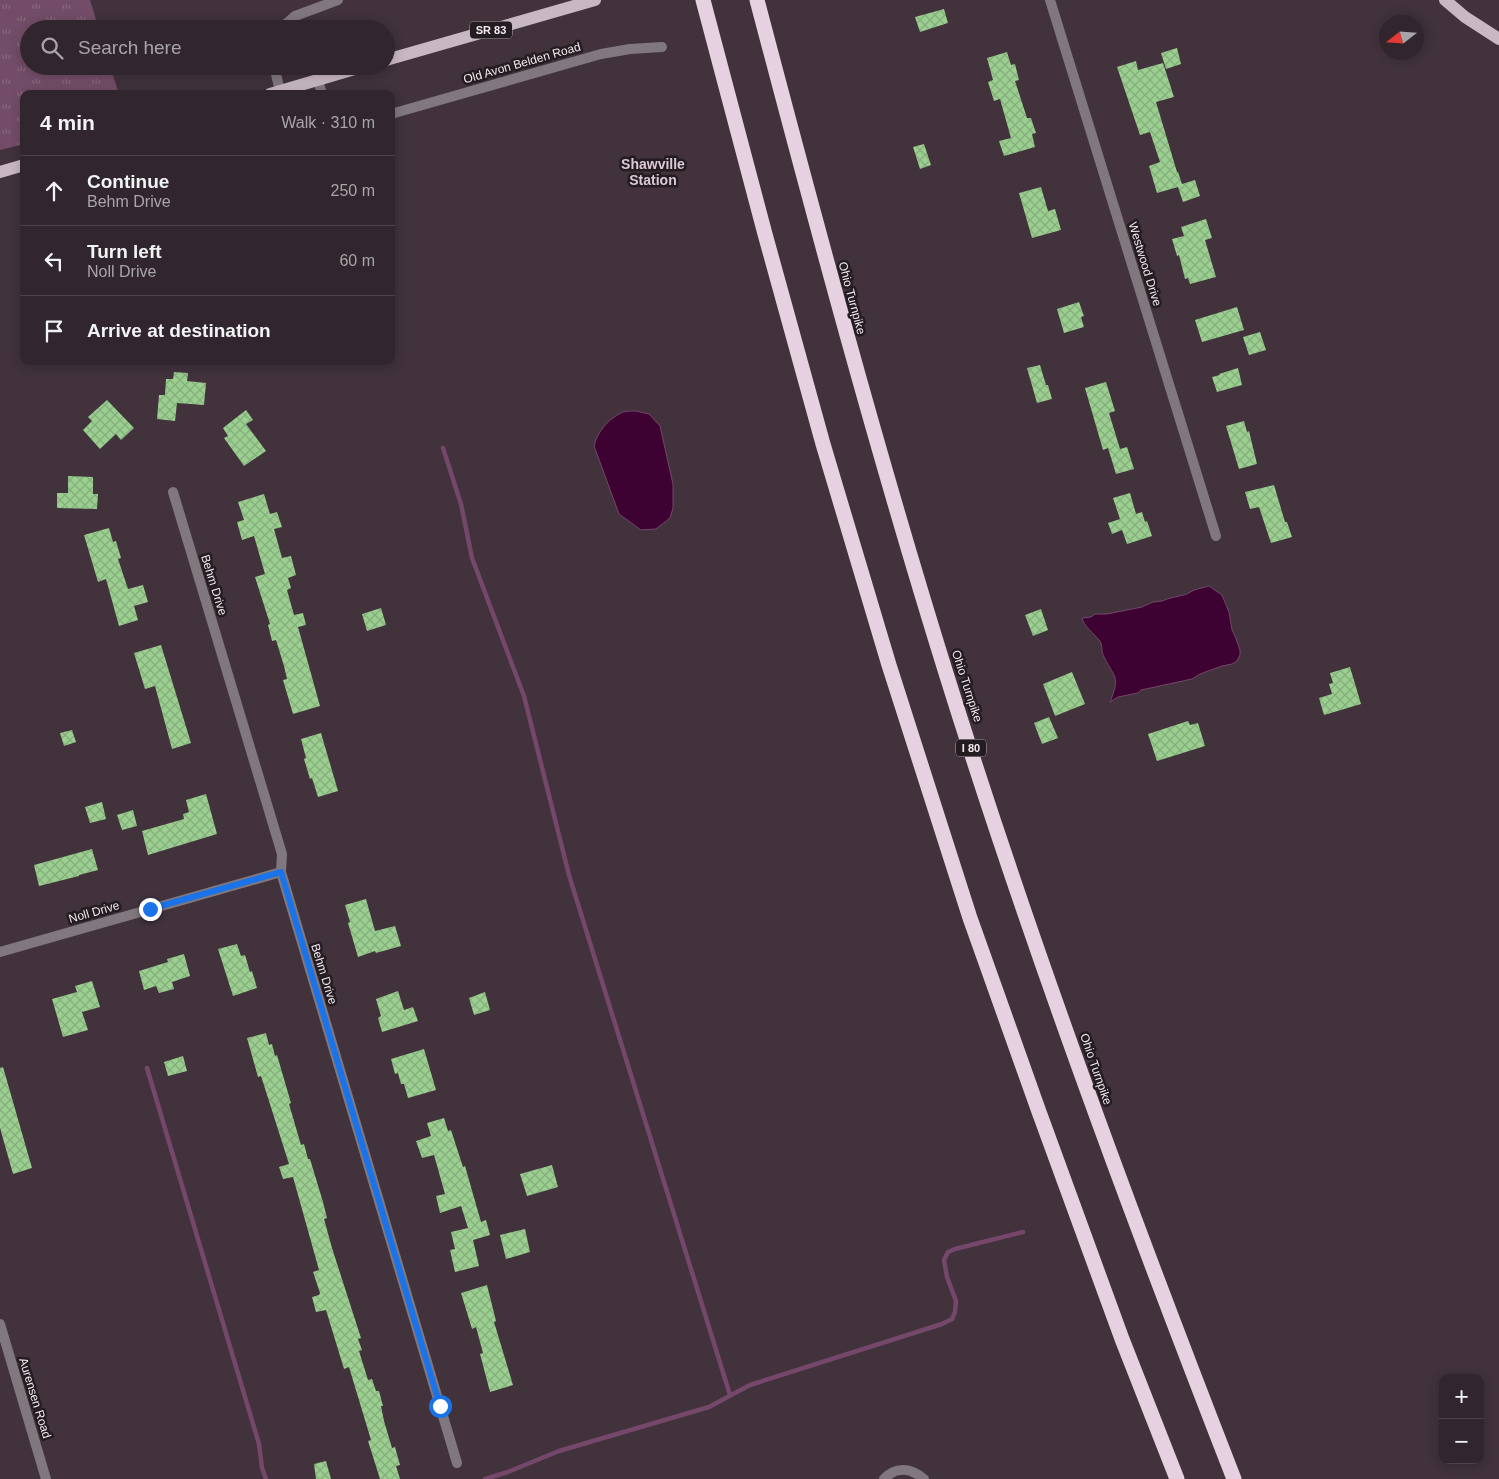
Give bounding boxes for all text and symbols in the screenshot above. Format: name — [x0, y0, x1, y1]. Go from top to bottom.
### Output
north arrow — [1379, 15, 1424, 60]
search box — [20, 20, 395, 75]
road number: SR 83 — [470, 22, 512, 38]
icon: search — [38, 34, 66, 62]
text: Search here — [78, 37, 182, 58]
street label: Old Avon Belden Road — [462, 40, 582, 86]
text: 4 min — [40, 111, 95, 134]
text: Walk · 310 m — [281, 114, 375, 131]
district label: Shawville Station — [621, 156, 685, 188]
text: Continue — [87, 171, 169, 192]
icon: ahead — [40, 177, 68, 205]
text: 250 m — [331, 182, 375, 199]
text: Behm Drive — [87, 193, 171, 210]
street label: Westwood Drive — [1126, 220, 1165, 308]
text: Turn left — [87, 241, 162, 262]
icon: left — [40, 247, 68, 275]
text: 60 m — [339, 252, 375, 269]
street label: Ohio Turnpike — [836, 260, 869, 336]
text: Noll Drive — [87, 263, 156, 280]
icon: arrive — [40, 317, 68, 345]
text: Arrive at destination — [87, 320, 271, 341]
street label: Behm Drive — [198, 553, 230, 617]
street label: Ohio Turnpike — [949, 648, 985, 724]
road number: I 80 — [956, 740, 986, 756]
street label: Noll Drive — [67, 898, 121, 926]
route end — [139, 898, 162, 921]
street label: Behm Drive — [308, 942, 340, 1006]
street label: Ohio Turnpike — [1077, 1031, 1115, 1107]
street label: Aurensen Road — [16, 1356, 54, 1440]
map controls — [1439, 1374, 1484, 1464]
button: + — [1439, 1374, 1484, 1419]
route start — [429, 1395, 452, 1418]
button: − — [1439, 1419, 1484, 1464]

